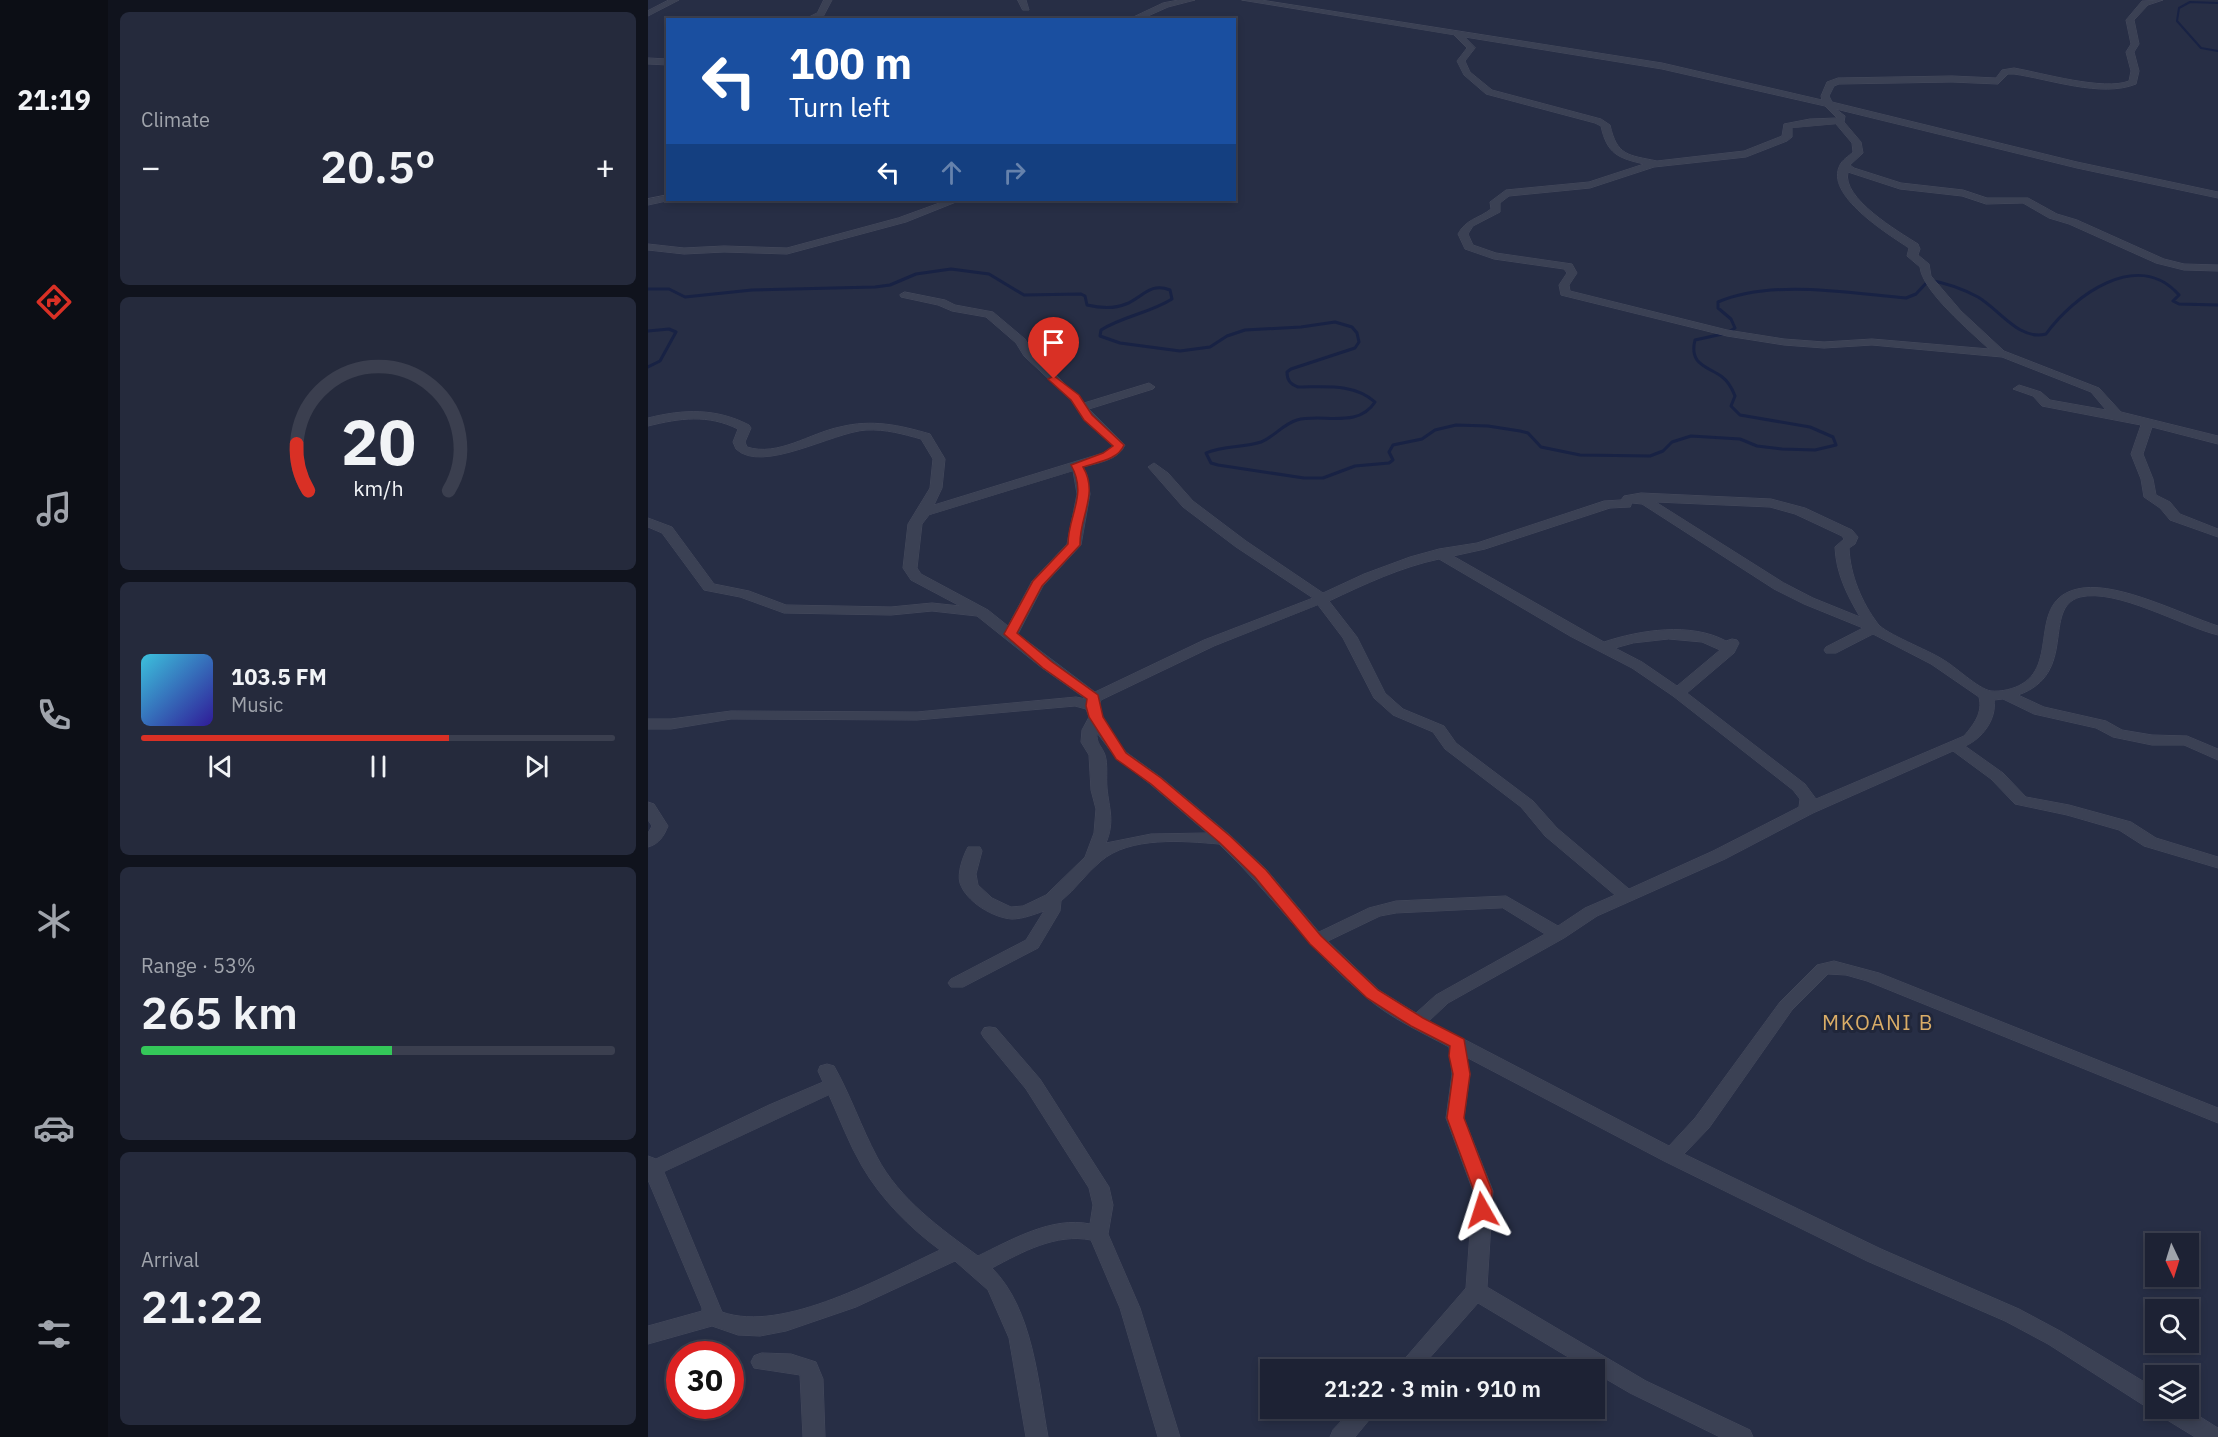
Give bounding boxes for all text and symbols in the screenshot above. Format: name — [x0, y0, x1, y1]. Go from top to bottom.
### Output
text: 100 m — [789, 36, 912, 91]
icon: left — [690, 42, 768, 120]
text: 21:19 — [17, 82, 91, 117]
text: Turn left — [789, 89, 890, 124]
text: Climate — [141, 106, 210, 133]
text: 20.5° — [320, 137, 436, 195]
text: − — [141, 145, 161, 188]
text: + — [595, 145, 615, 188]
icon: left — [872, 156, 905, 189]
icon: ahead — [935, 156, 968, 189]
icon: right — [998, 156, 1031, 189]
icon: directions — [33, 281, 75, 323]
pin — [1028, 317, 1079, 379]
icon: arrive — [1037, 326, 1070, 359]
text: 20 — [341, 401, 415, 482]
text: km/h — [353, 474, 403, 502]
icon: music — [33, 488, 75, 530]
text: 103.5 FM — [231, 662, 327, 691]
text: Music — [231, 691, 283, 718]
icon: phone — [33, 694, 75, 736]
icon: previous — [204, 750, 237, 783]
icon: pause — [362, 750, 395, 783]
icon: next — [520, 750, 553, 783]
icon: climate — [33, 900, 75, 942]
text: Range · 53% — [141, 952, 256, 979]
text: 265 km — [141, 983, 298, 1041]
district label: MKOANI B — [1822, 1008, 1934, 1036]
icon: car — [33, 1107, 75, 1149]
position arrow — [1450, 1178, 1514, 1242]
north arrow — [2145, 1233, 2199, 1287]
map controls — [2145, 1233, 2199, 1419]
text: Arrival — [141, 1246, 199, 1273]
text: 21:22 — [141, 1277, 263, 1335]
button: search — [2145, 1299, 2199, 1353]
icon: filters — [33, 1313, 75, 1355]
speed limit sign: 30 — [666, 1341, 744, 1419]
button: layers — [2145, 1365, 2199, 1419]
text: 21:22 · 3 min · 910 m — [1324, 1374, 1541, 1403]

